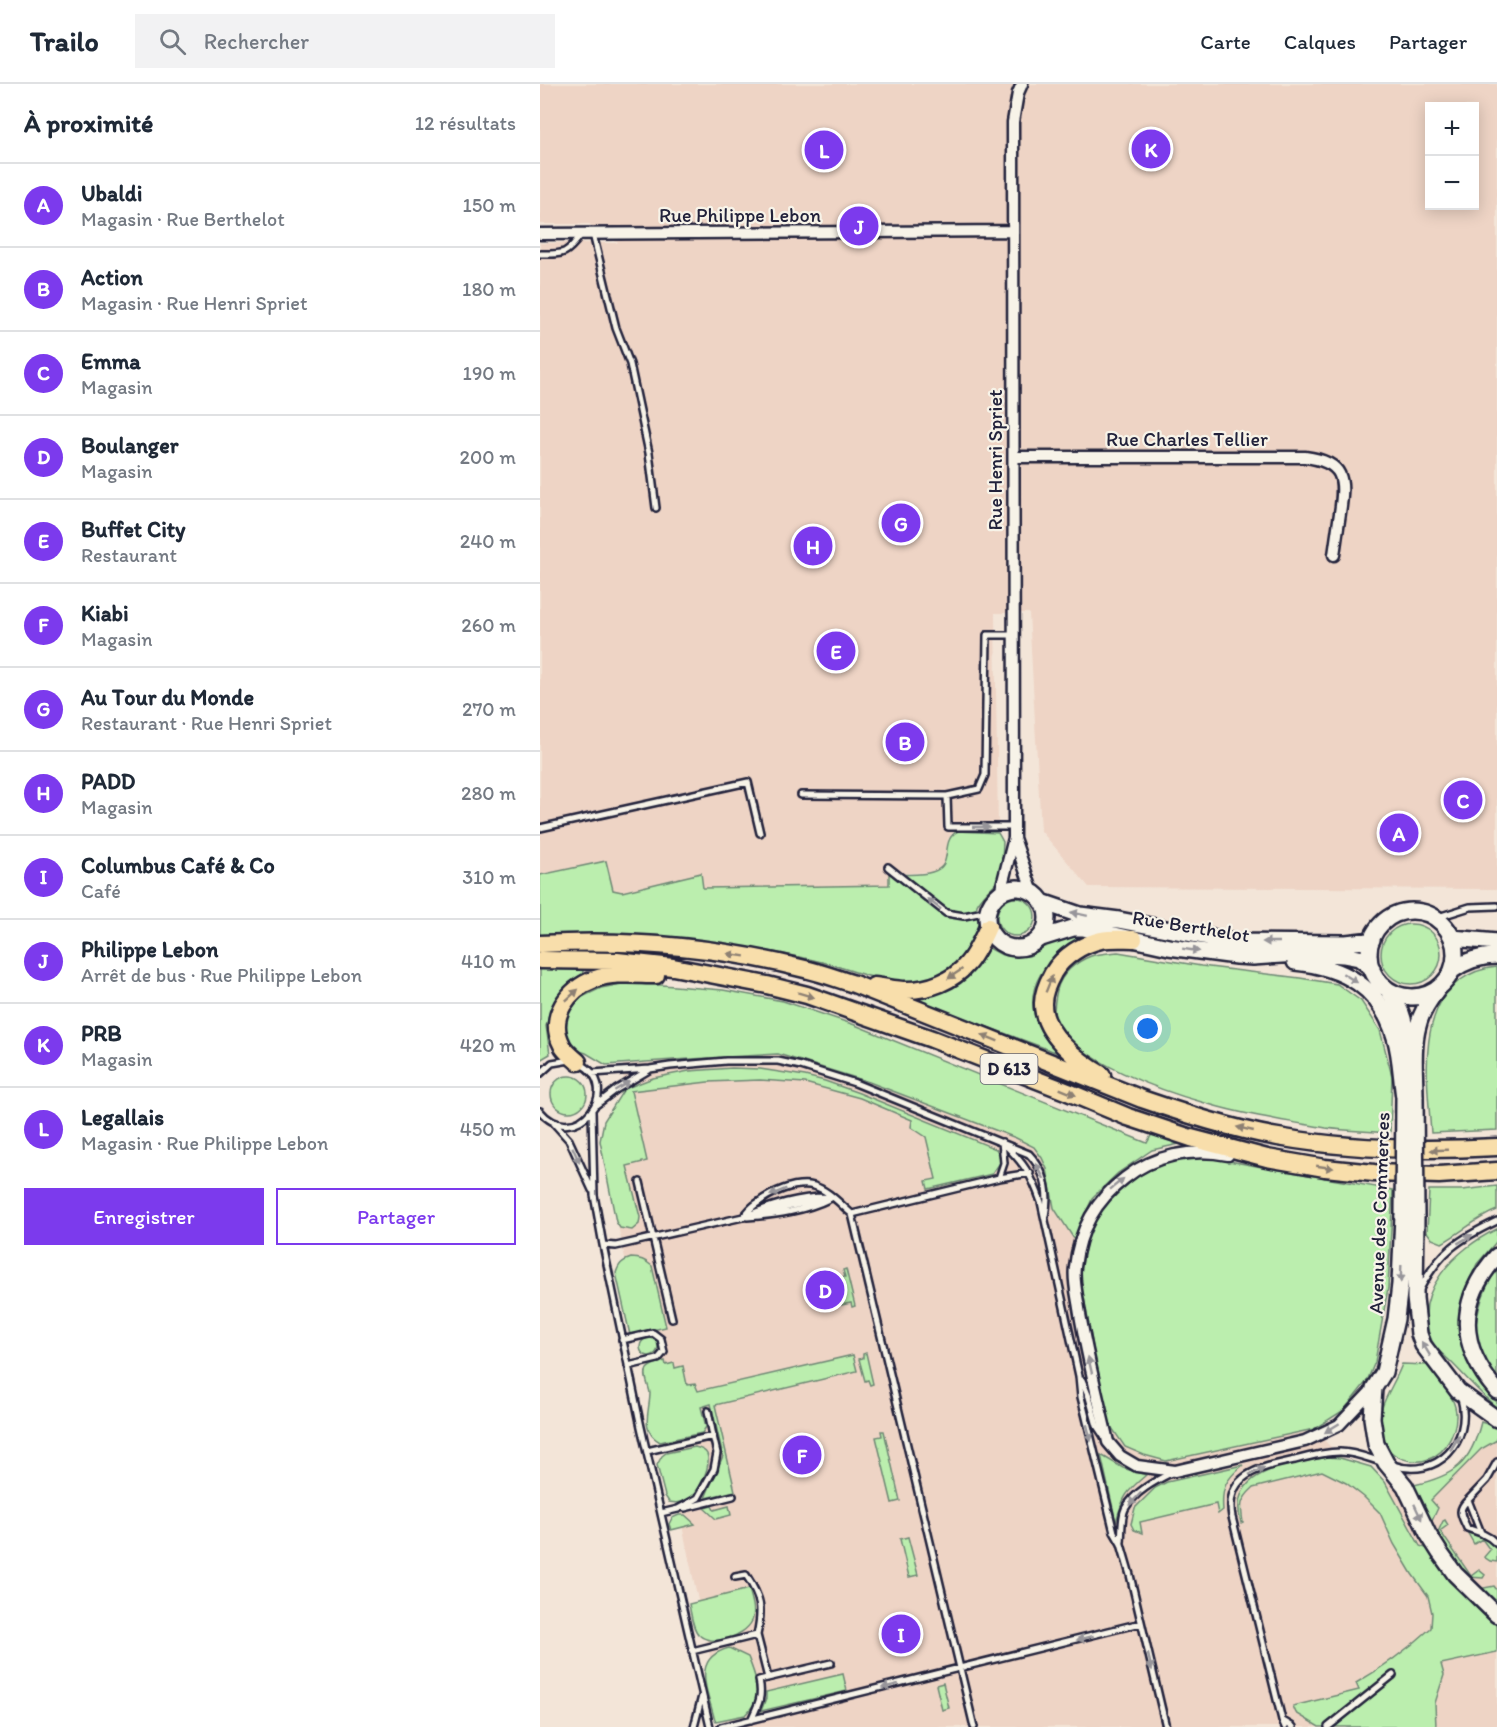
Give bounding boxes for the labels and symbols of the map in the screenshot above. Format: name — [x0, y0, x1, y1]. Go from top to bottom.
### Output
pin: K — [1132, 126, 1170, 172]
pin: L — [804, 128, 844, 172]
street label: Rue Philippe Lebon — [659, 203, 821, 227]
pin: J — [840, 204, 878, 248]
street label: Rue Henri Spriet — [983, 389, 1007, 531]
street label: Rue Charles Tellier — [1106, 427, 1268, 451]
pin: G — [882, 500, 920, 546]
pin: H — [794, 524, 832, 568]
pin: E — [816, 628, 856, 674]
pin: B — [886, 720, 925, 764]
pin: C — [1444, 778, 1482, 822]
pin: A — [1380, 810, 1418, 855]
one-way arrow — [971, 822, 990, 832]
one-way arrow — [926, 898, 941, 910]
street label: Rue Berthelot — [1131, 905, 1252, 947]
one-way arrow — [1070, 908, 1088, 918]
one-way arrow — [1262, 937, 1281, 947]
one-way arrow — [1182, 946, 1201, 955]
one-way arrow — [726, 950, 745, 959]
one-way arrow — [947, 968, 963, 980]
one-way arrow — [1342, 972, 1358, 983]
one-way arrow — [1044, 974, 1054, 992]
one-way arrow — [564, 989, 579, 1002]
one-way arrow — [797, 991, 815, 1000]
your location — [1133, 1014, 1162, 1043]
one-way arrow — [981, 1033, 999, 1042]
road number: D 613 — [980, 1054, 1038, 1084]
one-way arrow — [614, 1081, 630, 1092]
one-way arrow — [1059, 1087, 1077, 1097]
street label: Avenue des Commerces — [1363, 1112, 1395, 1314]
one-way arrow — [1236, 1124, 1254, 1134]
one-way arrow — [1429, 1145, 1448, 1155]
one-way arrow — [571, 1146, 581, 1164]
one-way arrow — [1036, 1162, 1045, 1179]
one-way arrow — [1316, 1163, 1335, 1172]
one-way arrow — [1109, 1177, 1125, 1190]
one-way arrow — [769, 1188, 787, 1197]
one-way arrow — [1457, 1234, 1474, 1244]
one-way arrow — [1396, 1264, 1405, 1283]
pin: D — [806, 1268, 844, 1312]
one-way arrow — [1421, 1341, 1432, 1357]
one-way arrow — [1085, 1355, 1094, 1374]
one-way arrow — [1323, 1423, 1340, 1433]
one-way arrow — [1085, 1424, 1095, 1443]
pin: F — [782, 1432, 822, 1478]
one-way arrow — [1450, 1435, 1461, 1451]
one-way arrow — [1248, 1466, 1265, 1475]
one-way arrow — [1128, 1491, 1142, 1505]
one-way arrow — [1413, 1504, 1422, 1521]
pin: I — [882, 1612, 920, 1656]
one-way arrow — [1075, 1633, 1094, 1643]
one-way arrow — [1146, 1653, 1156, 1671]
one-way arrow — [881, 1681, 899, 1691]

